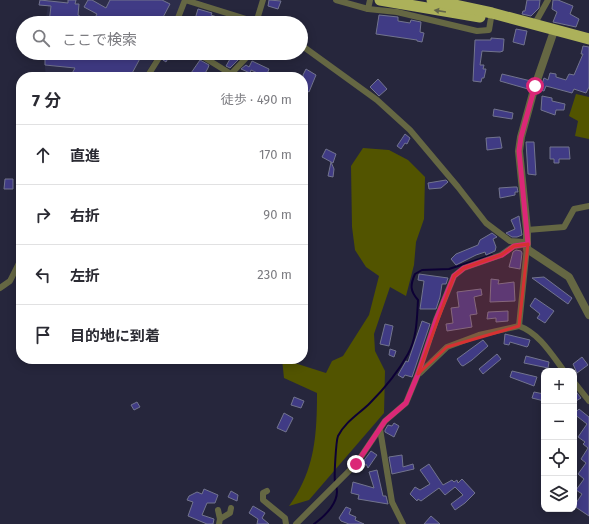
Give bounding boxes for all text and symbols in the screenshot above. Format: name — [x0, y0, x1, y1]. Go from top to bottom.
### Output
one-way arrow — [434, 8, 446, 14]
search box — [16, 16, 308, 60]
icon: search — [30, 27, 52, 49]
text: ここで検索 — [62, 31, 137, 49]
route start — [526, 77, 544, 95]
text: 7 分 — [32, 90, 61, 111]
text: 徒歩 · 490 m — [221, 92, 292, 107]
icon: ahead — [32, 144, 54, 166]
text: 直進 — [70, 147, 100, 165]
text: 170 m — [259, 147, 292, 162]
icon: right — [32, 204, 54, 226]
text: 右折 — [70, 207, 100, 225]
text: 90 m — [263, 207, 292, 222]
icon: left — [32, 264, 54, 286]
text: 左折 — [70, 267, 100, 285]
text: 230 m — [257, 267, 292, 282]
icon: arrive — [32, 324, 54, 346]
text: 目的地に到着 — [70, 327, 160, 345]
map controls — [541, 368, 577, 512]
button: + — [541, 368, 577, 404]
button: − — [541, 404, 577, 440]
button: locate — [541, 440, 577, 476]
route end — [347, 455, 365, 473]
button: layers — [541, 476, 577, 512]

